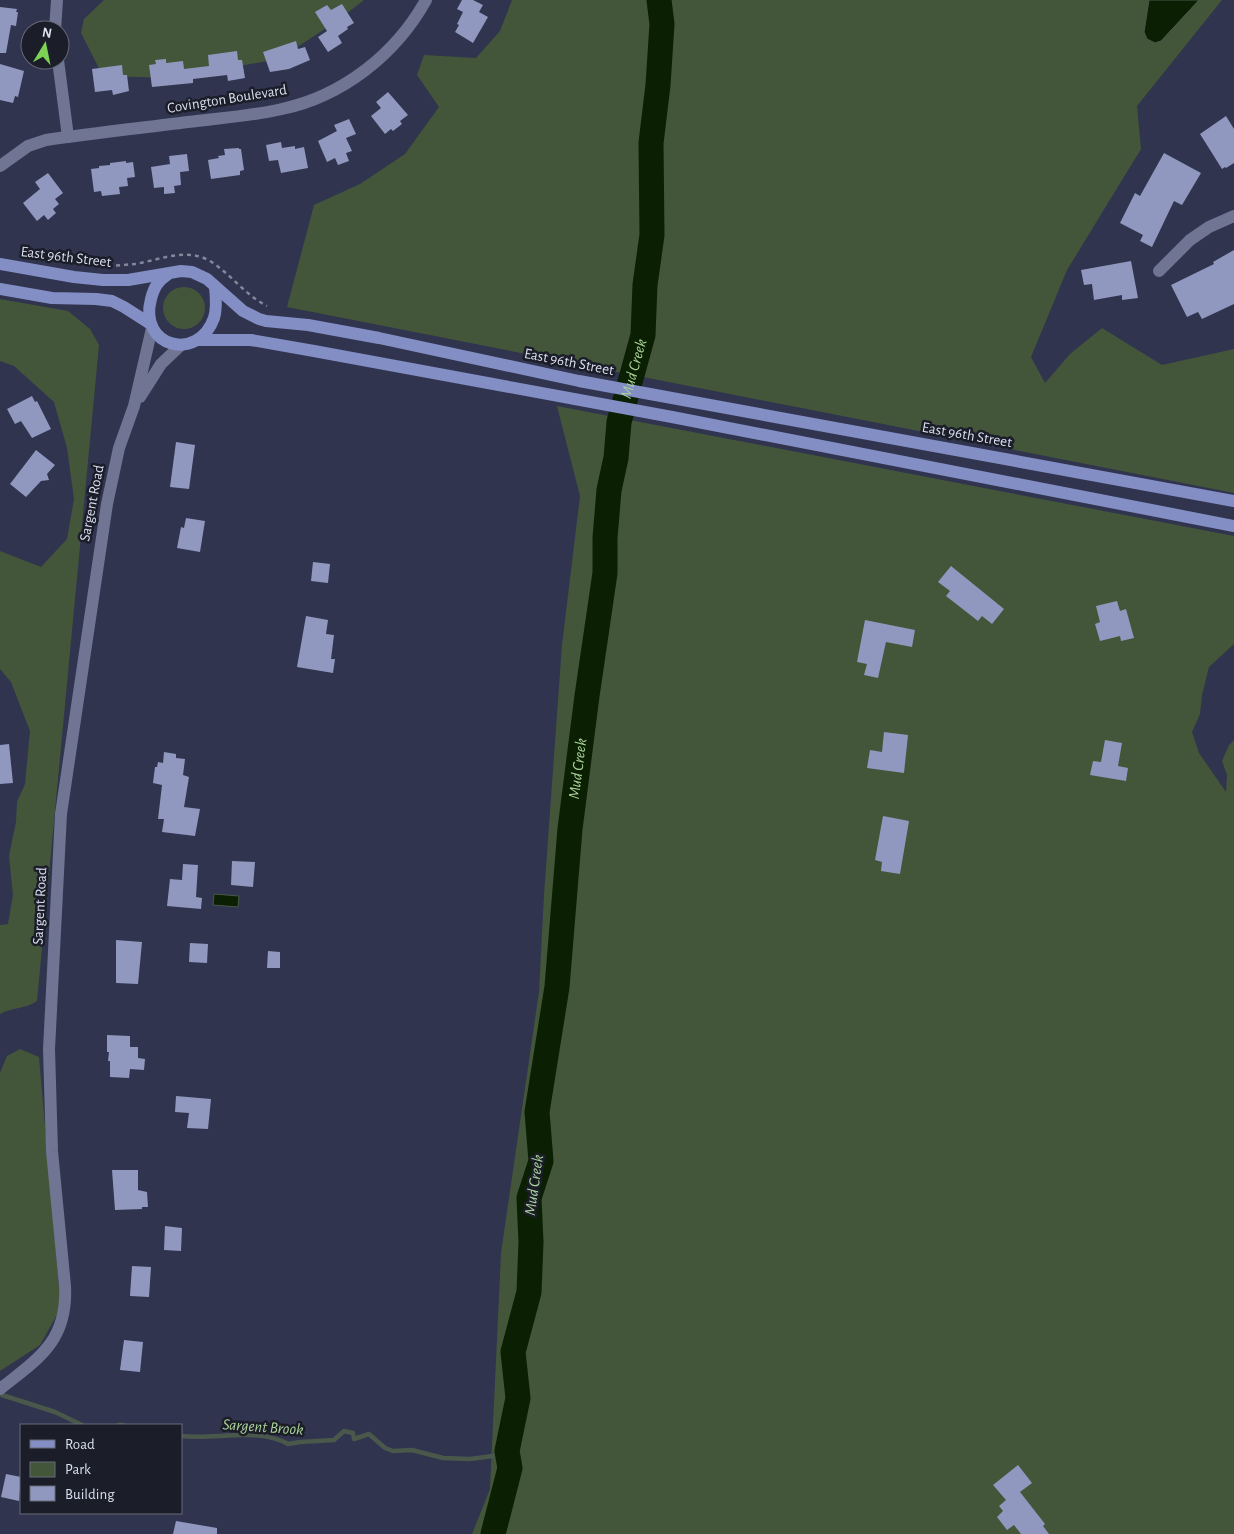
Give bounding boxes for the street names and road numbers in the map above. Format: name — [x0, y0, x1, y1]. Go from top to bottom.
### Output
street label: Covington Boulevard — [166, 82, 288, 116]
street label: East 96th Street — [20, 244, 112, 270]
street label: East 96th Street — [523, 346, 615, 378]
street label: East 96th Street — [921, 420, 1013, 450]
street label: Sargent Road — [77, 463, 107, 542]
street label: Sargent Road — [30, 867, 50, 945]

